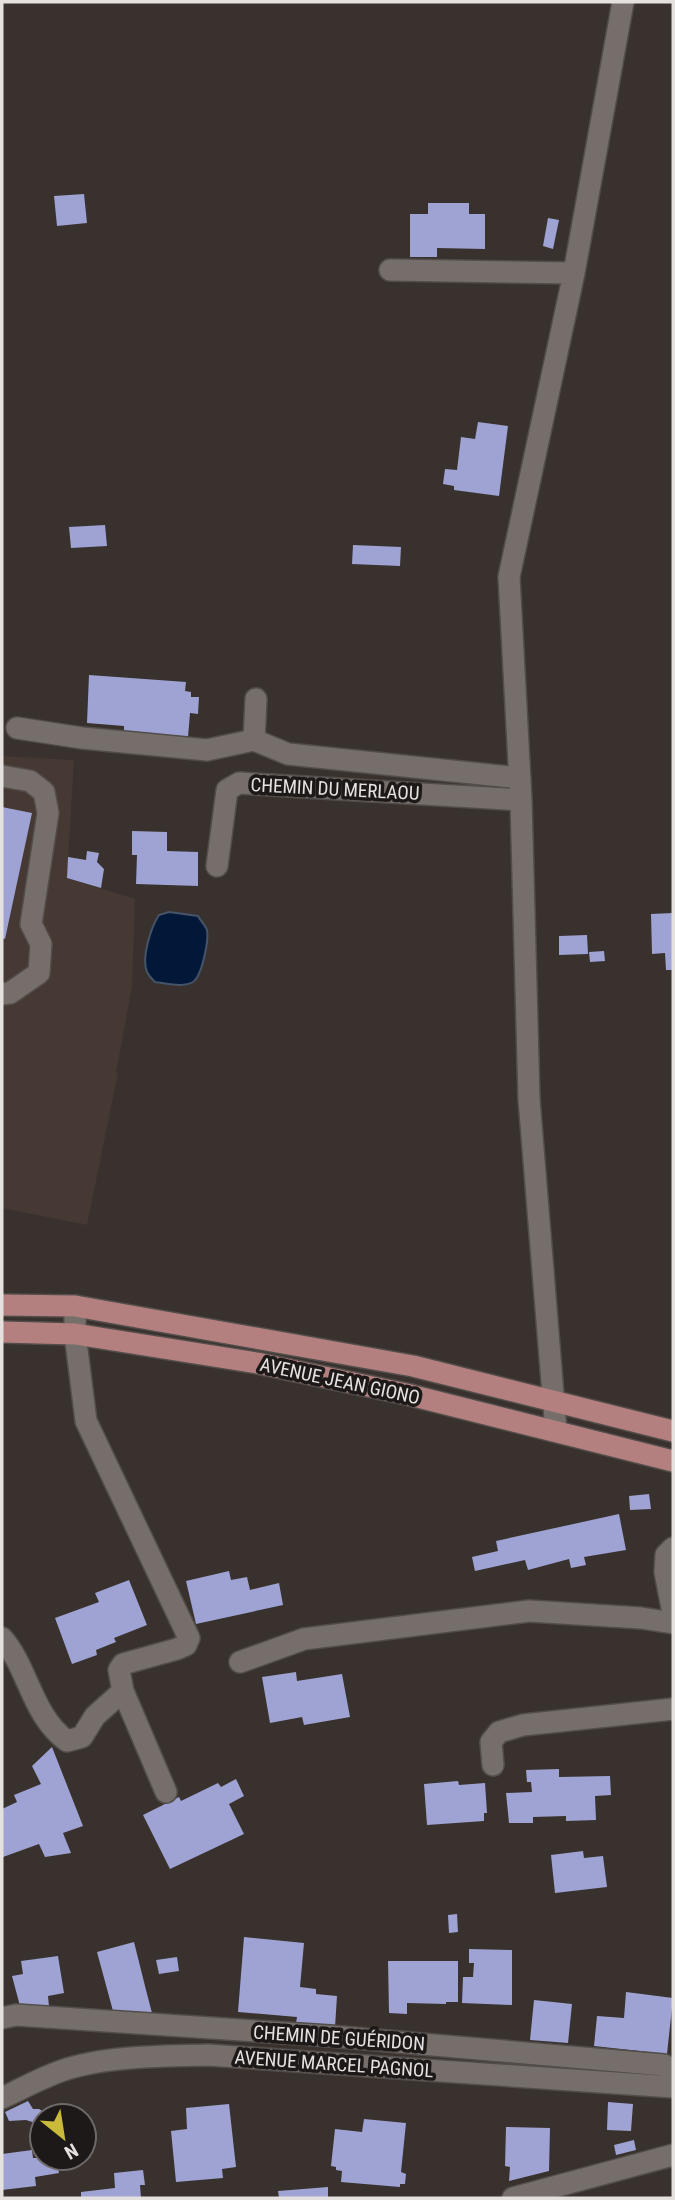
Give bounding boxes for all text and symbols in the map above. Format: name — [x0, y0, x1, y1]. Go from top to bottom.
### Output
street label: CHEMIN DU MERLAOU — [250, 773, 420, 805]
street label: AVENUE JEAN GIONO — [258, 1353, 422, 1409]
street label: CHEMIN DE GUÉRIDON — [252, 2021, 426, 2055]
street label: AVENUE MARCEL PAGNOL — [234, 2046, 434, 2082]
north arrow — [28, 2102, 98, 2172]
text: N — [60, 2138, 82, 2164]

